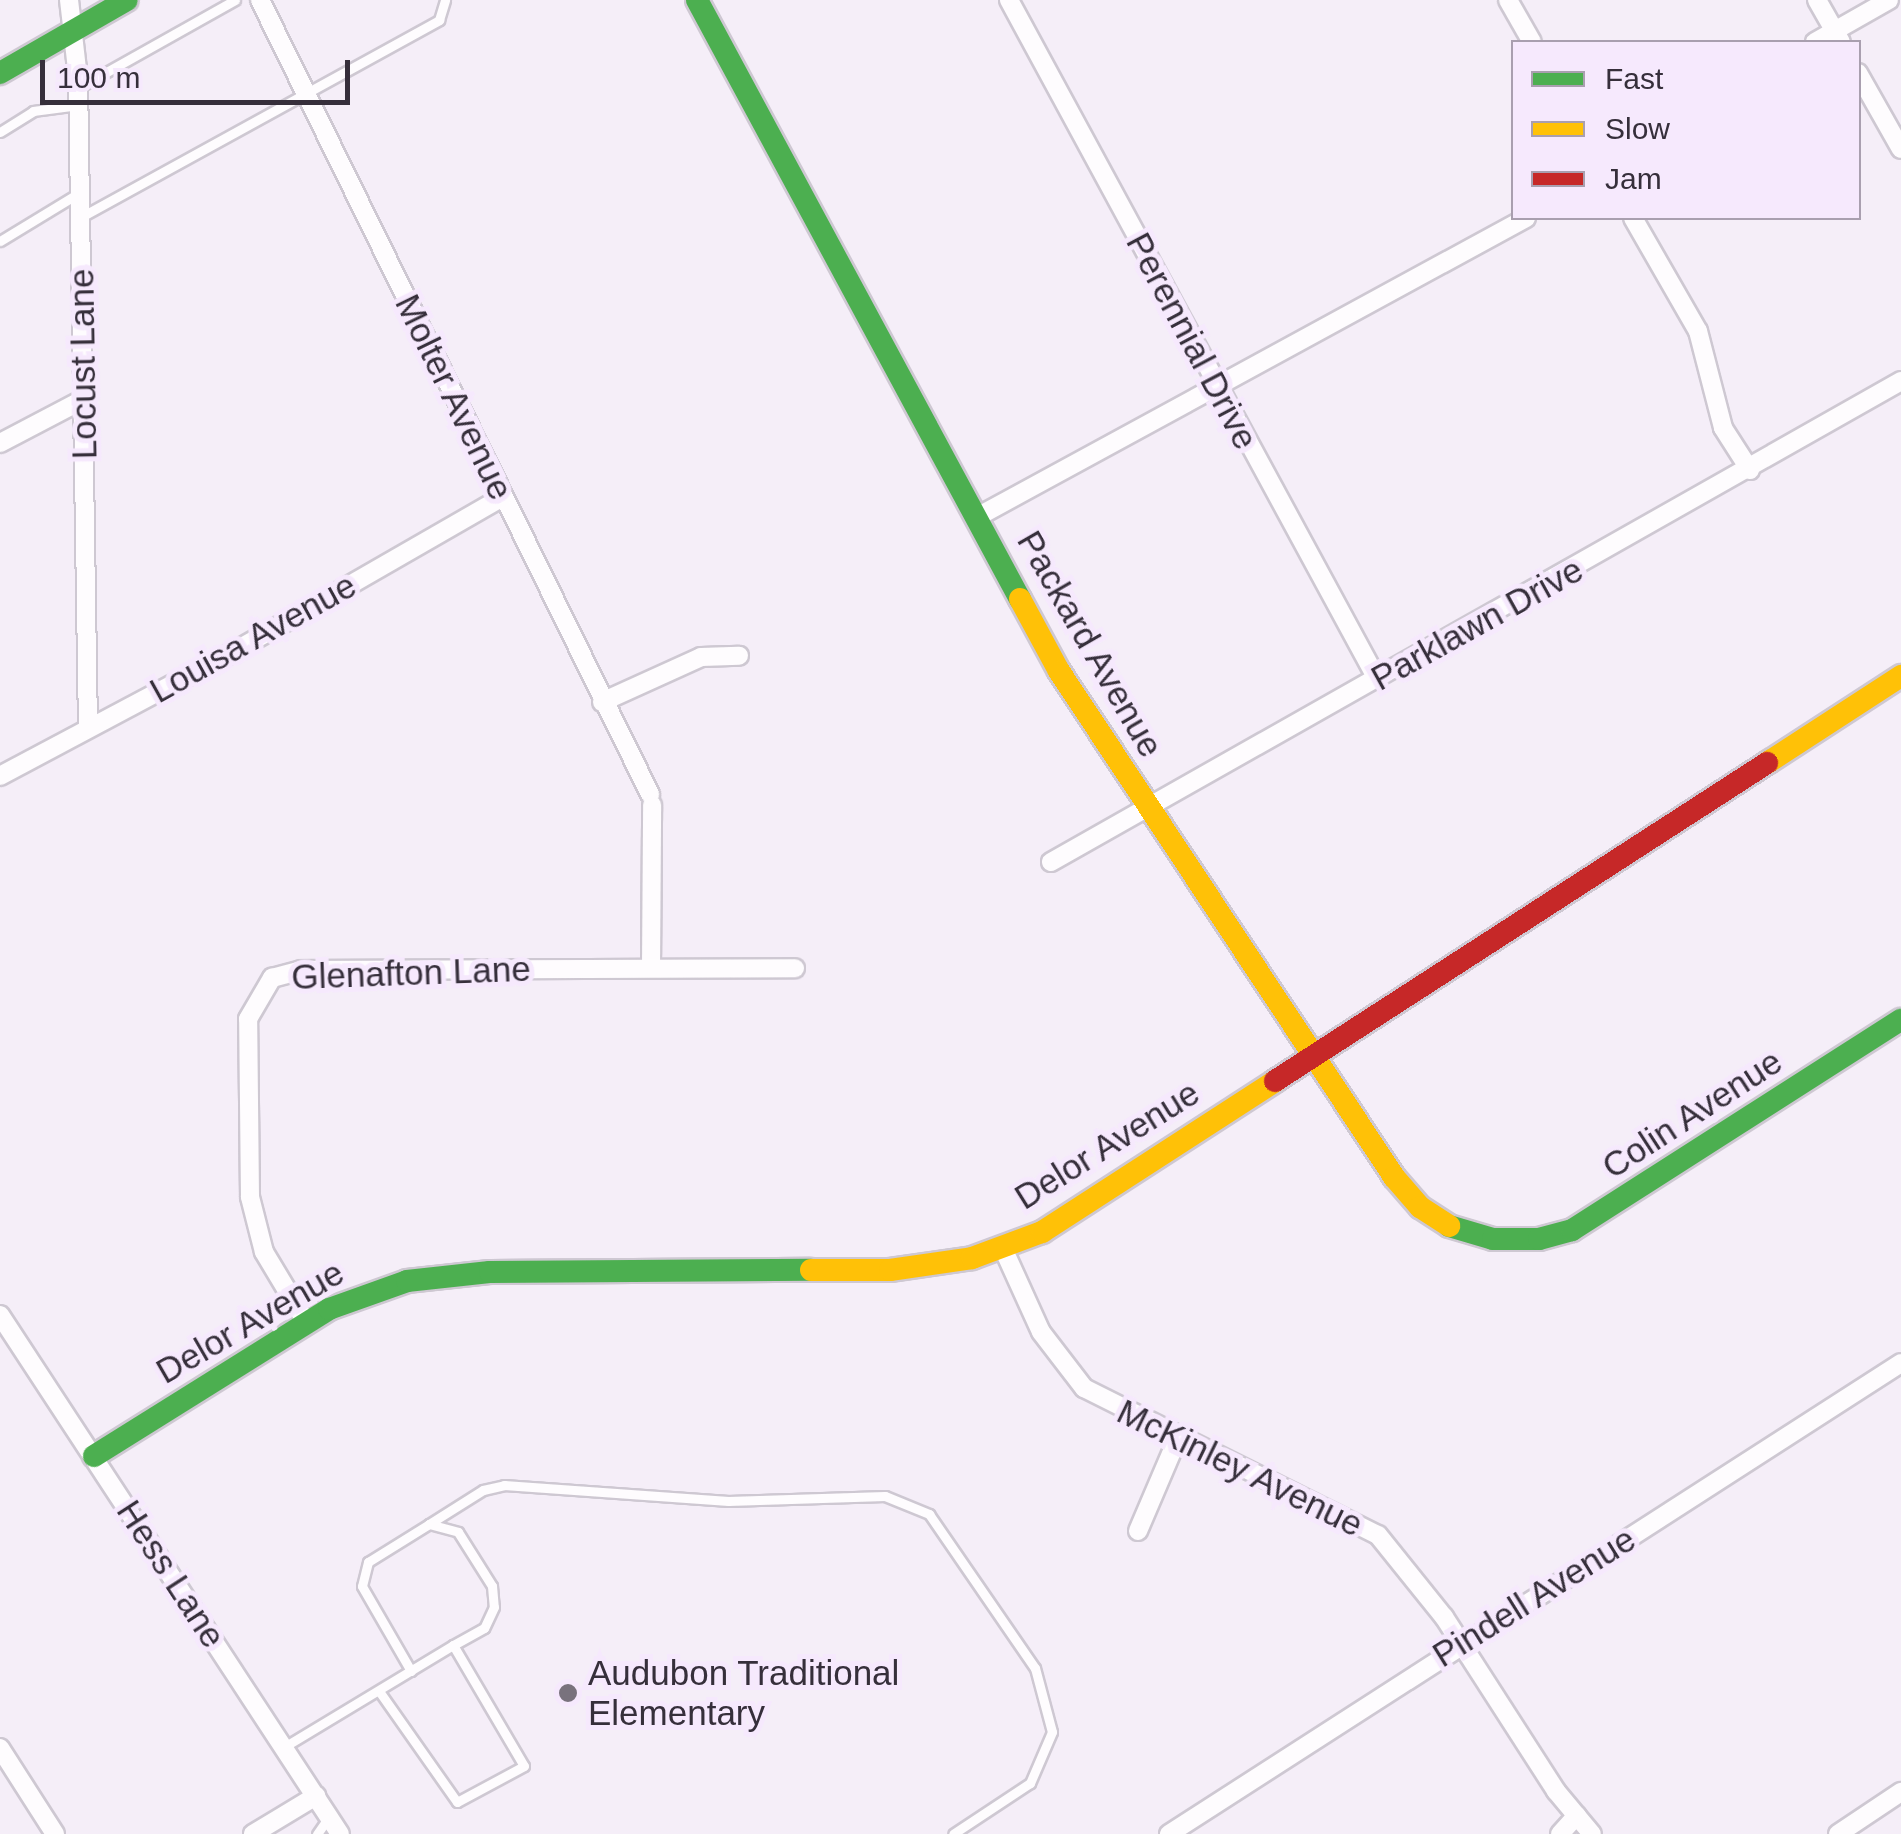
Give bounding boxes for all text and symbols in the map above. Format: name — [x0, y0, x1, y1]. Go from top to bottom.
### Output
scale bar — [45, 40, 355, 102]
legend — [1511, 40, 1861, 220]
text: 100 m — [57, 61, 140, 94]
text: Fast — [1605, 62, 1663, 95]
text: Slow — [1605, 112, 1670, 145]
text: Jam — [1605, 162, 1662, 195]
street label: Perennial Drive — [1117, 226, 1267, 456]
street label: Locust Lane — [60, 268, 106, 460]
street label: Molter Avenue — [386, 287, 522, 507]
street label: Packard Avenue — [1008, 523, 1172, 765]
street label: Parklawn Drive — [1364, 549, 1590, 699]
street label: Louisa Avenue — [142, 564, 364, 712]
street label: Glenafton Lane — [291, 948, 531, 998]
street label: Colin Avenue — [1594, 1040, 1790, 1188]
street label: Delor Avenue — [1006, 1071, 1208, 1219]
street label: Delor Avenue — [148, 1251, 352, 1393]
street label: McKinley Avenue — [1110, 1390, 1370, 1546]
street label: Hess Lane — [108, 1492, 234, 1656]
street label: Pindell Avenue — [1424, 1517, 1644, 1677]
place label: Audubon Traditional Elementary — [588, 1652, 900, 1734]
marker: Audubon Traditional Elementary — [557, 1682, 579, 1704]

